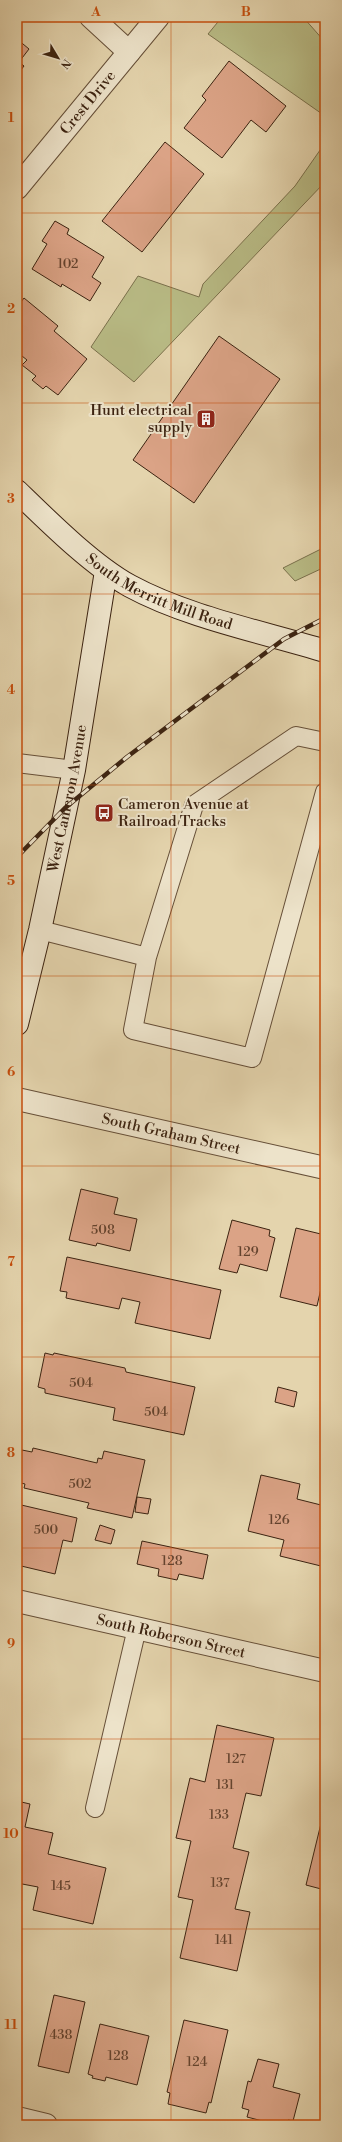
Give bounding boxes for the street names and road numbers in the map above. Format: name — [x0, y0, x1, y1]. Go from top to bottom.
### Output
street label: Crest Drive — [56, 67, 120, 139]
street label: South Merritt Mill Road — [82, 549, 235, 635]
street label: West Cameron Avenue — [43, 723, 91, 875]
street label: South Graham Street — [100, 1109, 243, 1159]
street label: South Roberson Street — [95, 1610, 248, 1663]

